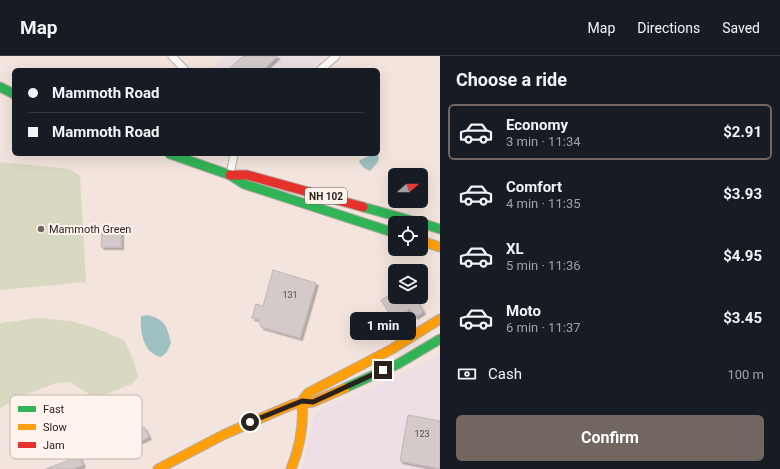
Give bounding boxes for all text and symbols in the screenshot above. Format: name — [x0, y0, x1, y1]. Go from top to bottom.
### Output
text: Map — [20, 16, 58, 39]
text: Map — [588, 20, 615, 36]
text: Directions — [637, 20, 700, 36]
text: Saved — [722, 20, 760, 36]
text: Choose a ride — [456, 69, 567, 90]
text: Mammoth Road — [52, 84, 159, 102]
icon: car — [458, 114, 494, 150]
text: Economy — [506, 116, 568, 134]
text: Mammoth Road — [52, 123, 159, 141]
text: $2.91 — [723, 123, 762, 141]
text: 3 min · 11:34 — [506, 134, 581, 149]
north arrow — [388, 168, 428, 208]
map controls — [388, 168, 428, 304]
icon: car — [458, 176, 494, 212]
text: Comfort — [506, 178, 562, 196]
text: $3.93 — [723, 185, 762, 203]
road number: NH 102 — [305, 188, 347, 204]
text: 4 min · 11:35 — [506, 196, 581, 211]
button: locate — [388, 216, 428, 256]
place label: Mammoth Green — [49, 223, 131, 236]
marker: Mammoth Green — [36, 224, 46, 234]
icon: car — [458, 238, 494, 274]
text: XL — [506, 240, 524, 258]
text: $4.95 — [723, 247, 762, 265]
text: 5 min · 11:36 — [506, 258, 581, 273]
button: layers — [388, 264, 428, 304]
house number: 131 — [282, 290, 298, 300]
icon: car — [458, 300, 494, 336]
text: Moto — [506, 302, 541, 320]
text: $3.45 — [723, 309, 762, 327]
callout: 1 min — [350, 312, 416, 340]
text: 1 min — [367, 318, 399, 333]
text: 6 min · 11:37 — [506, 320, 581, 335]
route end — [374, 361, 392, 379]
icon: cash — [456, 363, 478, 385]
text: Cash — [488, 365, 522, 383]
text: 100 m — [727, 367, 764, 382]
legend — [10, 395, 142, 459]
text: Fast — [43, 403, 65, 416]
route start — [241, 413, 259, 431]
button: Confirm — [456, 415, 764, 461]
text: Slow — [43, 421, 67, 434]
house number: 123 — [414, 429, 430, 439]
text: Jam — [43, 439, 65, 452]

